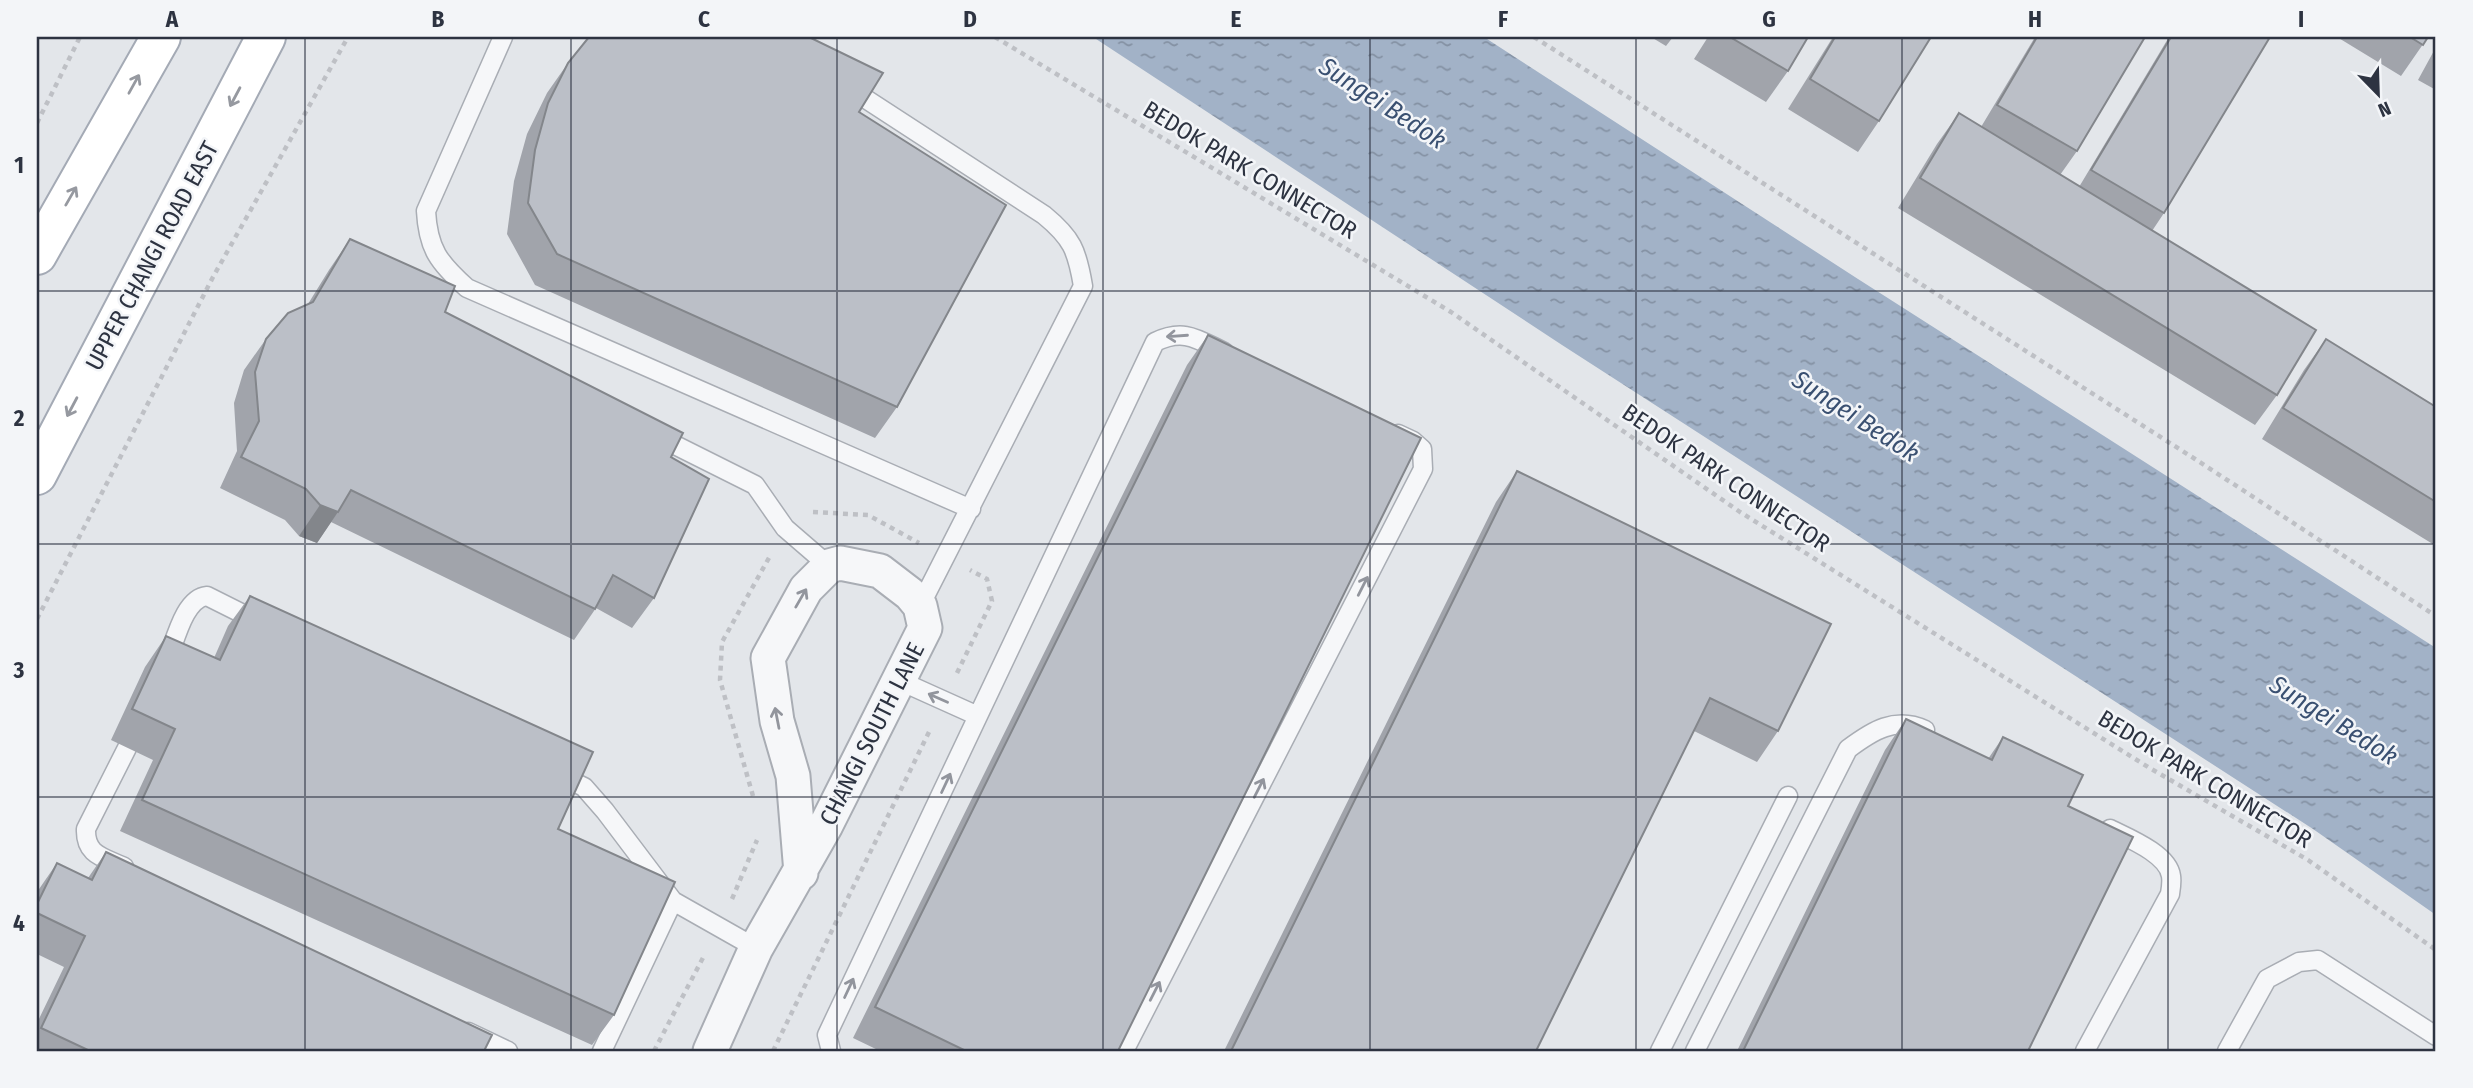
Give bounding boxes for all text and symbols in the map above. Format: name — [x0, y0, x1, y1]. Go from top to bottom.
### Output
text: A — [165, 5, 179, 33]
text: B — [432, 5, 445, 33]
text: C — [698, 5, 710, 33]
text: D — [963, 5, 977, 33]
text: E — [1231, 5, 1242, 33]
text: F — [1498, 5, 1508, 33]
text: G — [1762, 5, 1776, 33]
text: H — [2028, 5, 2042, 33]
text: I — [2298, 5, 2304, 33]
water label: Sungei Bedok — [1313, 50, 1452, 156]
north arrow — [2344, 60, 2414, 130]
one-way arrow — [127, 74, 141, 94]
one-way arrow — [227, 86, 241, 107]
street label: BEDOK PARK CONNECTOR — [1138, 95, 1362, 245]
text: N — [2375, 96, 2394, 122]
street label: UPPER CHANGI ROAD EAST — [80, 137, 224, 375]
text: 1 — [14, 151, 24, 179]
one-way arrow — [65, 186, 78, 207]
one-way arrow — [1166, 330, 1189, 343]
water label: Sungei Bedok — [1786, 363, 1925, 469]
one-way arrow — [65, 396, 78, 417]
street label: BEDOK PARK CONNECTOR — [1617, 398, 1835, 558]
text: 2 — [13, 404, 25, 432]
one-way arrow — [1357, 576, 1371, 597]
one-way arrow — [794, 589, 808, 609]
street label: CHANGI SOUTH LANE — [814, 638, 930, 830]
text: 3 — [13, 656, 25, 684]
water label: Sungei Bedok — [2263, 668, 2404, 772]
one-way arrow — [927, 691, 949, 704]
street label: BEDOK PARK CONNECTOR — [2093, 704, 2317, 854]
one-way arrow — [770, 707, 783, 730]
one-way arrow — [940, 773, 953, 794]
one-way arrow — [1253, 778, 1267, 799]
text: 4 — [13, 909, 25, 937]
one-way arrow — [843, 978, 856, 999]
one-way arrow — [1149, 981, 1163, 1001]

